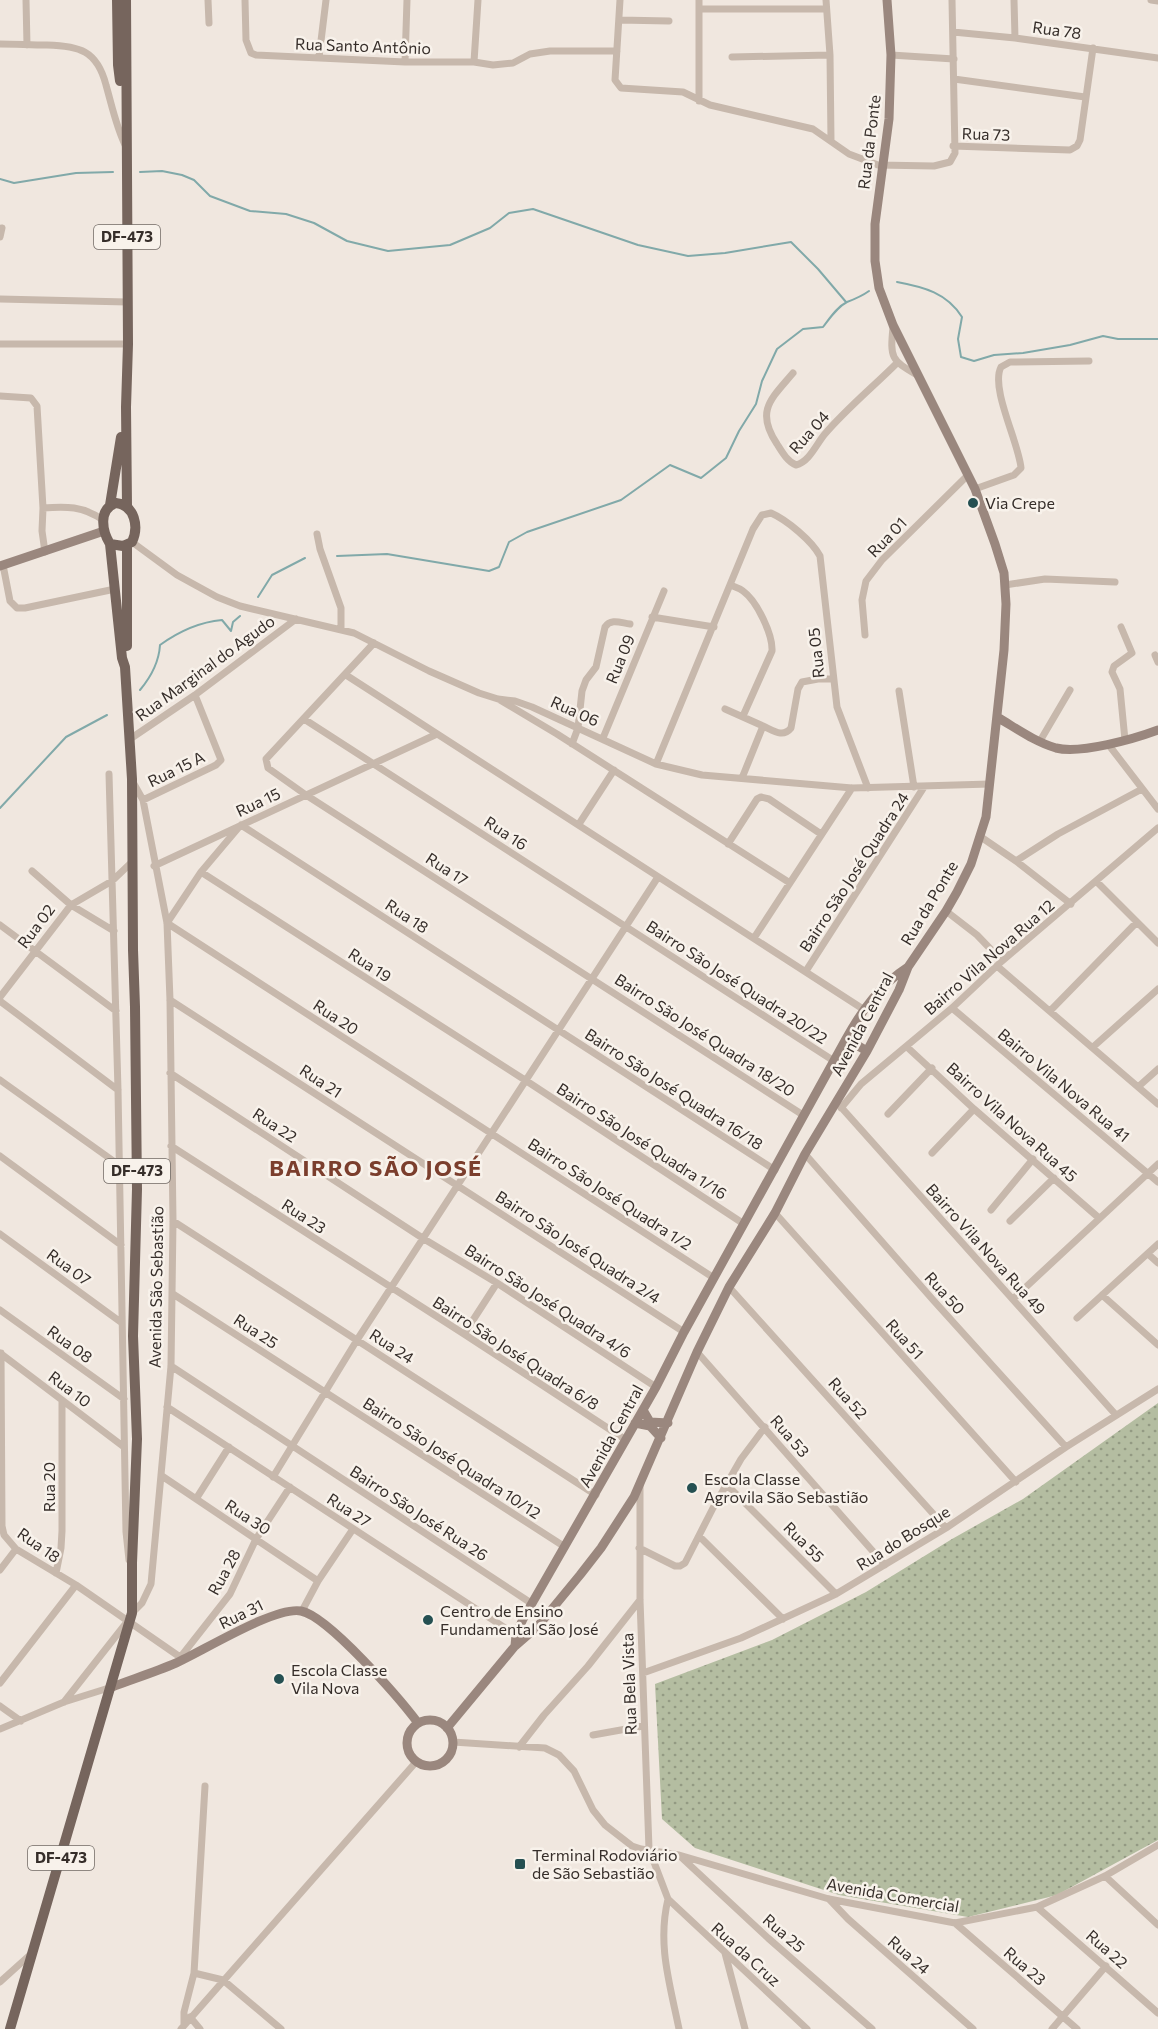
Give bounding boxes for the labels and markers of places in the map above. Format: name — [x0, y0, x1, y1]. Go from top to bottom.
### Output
place label: Via Crepe — [985, 493, 1055, 512]
marker: Via Crepe — [966, 496, 980, 510]
place label: Escola Classe Agrovila São Sebastião — [704, 1469, 868, 1506]
marker: Escola Classe Agrovila São Sebastião — [685, 1481, 699, 1495]
place label: Centro de Ensino Fundamental São José — [440, 1601, 598, 1638]
marker: Centro de Ensino Fundamental São José — [421, 1613, 435, 1627]
place label: Escola Classe Vila Nova — [291, 1660, 387, 1697]
marker: Escola Classe Vila Nova — [272, 1672, 286, 1686]
place label: Terminal Rodoviário de São Sebastião — [532, 1845, 678, 1882]
marker: Terminal Rodoviário de São Sebastião — [513, 1857, 527, 1871]

